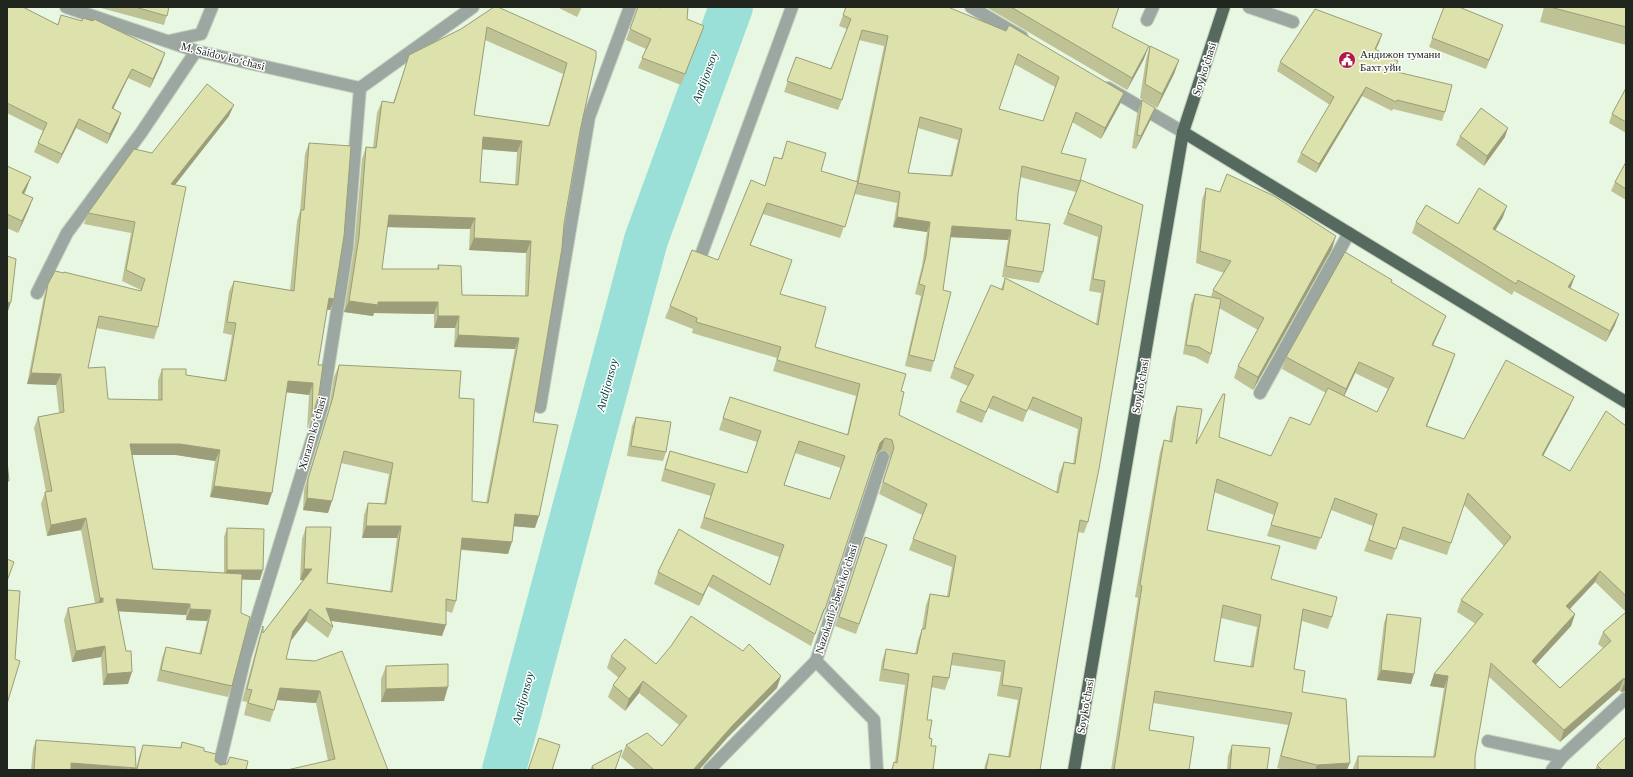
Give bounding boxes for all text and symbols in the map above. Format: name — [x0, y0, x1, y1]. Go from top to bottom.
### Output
street label: M. Saidov koʻchasi — [180, 40, 266, 72]
street label: Soy ko'chasi — [1190, 41, 1218, 97]
place label: Андижон тумани Бахт уйи — [1360, 48, 1440, 73]
water label: Andijonsoy — [689, 49, 721, 106]
public building icon: Андижон тумани Бахт уйи — [1337, 50, 1357, 70]
water label: Andijonsoy — [593, 356, 621, 414]
street label: Soy ko'chasi — [1129, 358, 1151, 414]
street label: Xorazm koʻchasi — [296, 395, 328, 471]
street label: Nazokatli 2-berk koʻchasi — [813, 543, 859, 655]
water label: Andijonsoy — [509, 669, 537, 727]
street label: Soy ko'chasi — [1074, 678, 1096, 734]

